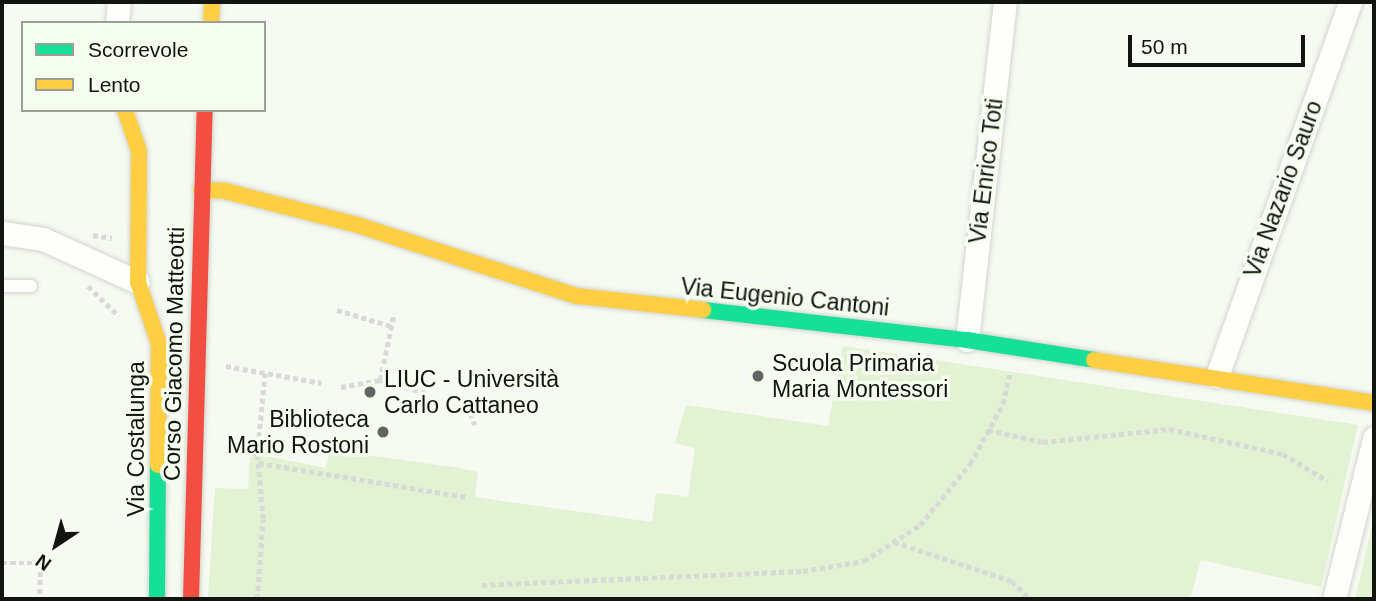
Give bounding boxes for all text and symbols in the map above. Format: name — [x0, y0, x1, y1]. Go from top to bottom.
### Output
legend — [21, 21, 266, 112]
scale bar — [1131, 21, 1308, 65]
text: 50 m — [1141, 35, 1188, 58]
text: Scorrevole — [88, 38, 188, 61]
text: Lento — [88, 73, 141, 96]
street label: Via Enrico Toti — [963, 97, 1009, 245]
street label: Via Nazario Sauro — [1238, 97, 1328, 281]
street label: Corso Giacomo Matteotti — [158, 227, 190, 481]
street label: Via Eugenio Cantoni — [679, 272, 891, 322]
place label: Scuola Primaria Maria Montessori — [772, 349, 948, 403]
street label: Via Costalunga — [122, 361, 150, 517]
place label: LIUC - Università Carlo Cattaneo — [384, 365, 559, 419]
marker: Scuola Primaria Maria Montessori — [750, 368, 766, 384]
marker: LIUC - Università Carlo Cattaneo — [362, 384, 378, 400]
place label: Biblioteca Mario Rostoni — [227, 405, 369, 459]
marker: Biblioteca Mario Rostoni — [375, 424, 391, 440]
north arrow — [21, 510, 91, 580]
text: N — [32, 550, 55, 575]

